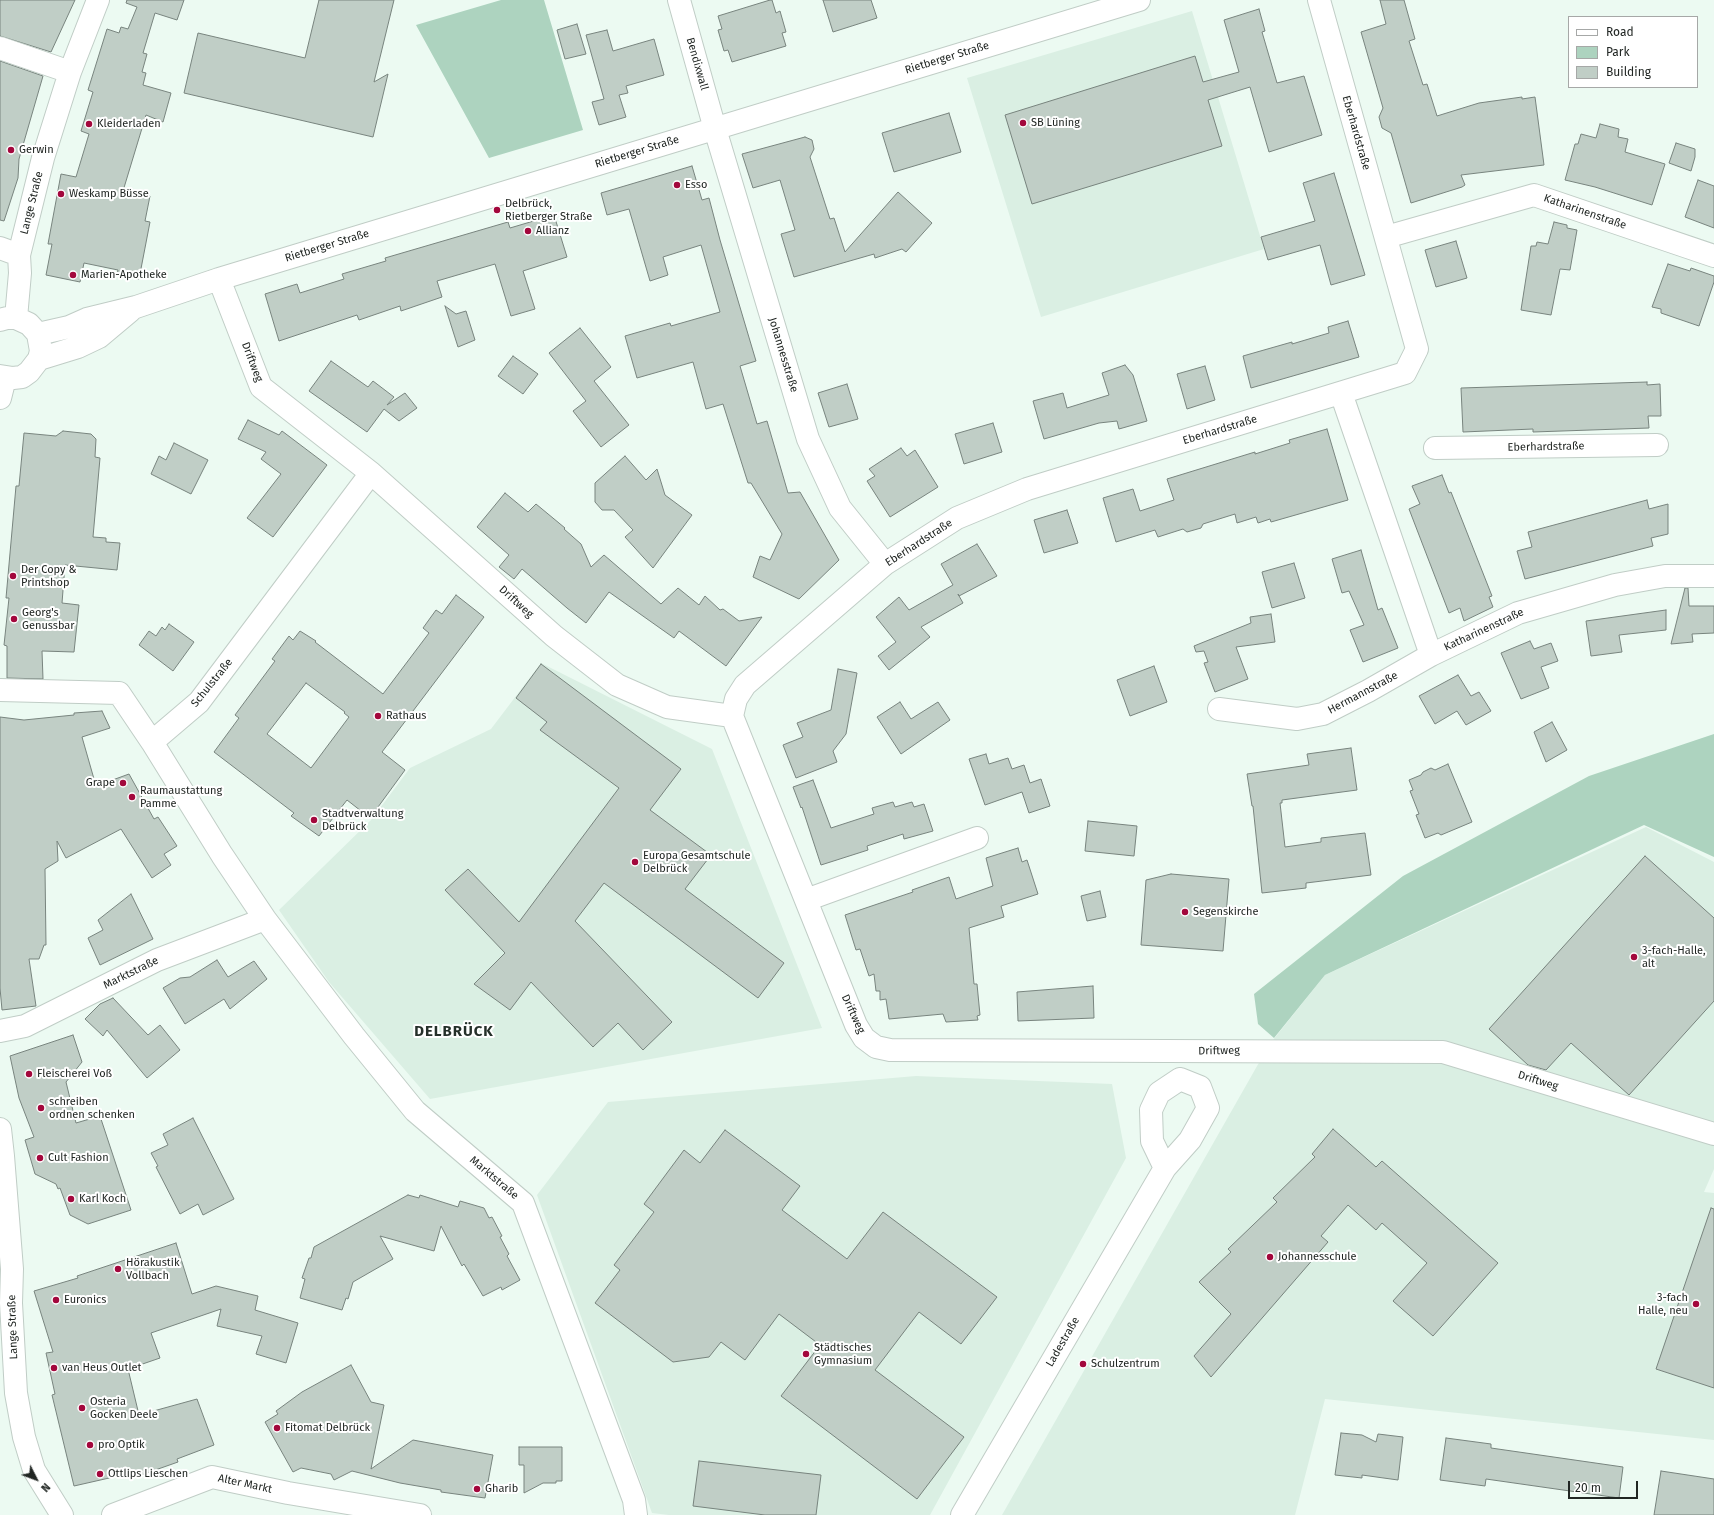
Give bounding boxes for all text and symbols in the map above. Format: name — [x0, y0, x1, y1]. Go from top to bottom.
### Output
legend — [1568, 16, 1698, 88]
text: Road — [1606, 25, 1634, 39]
street label: Bendixwall — [683, 36, 711, 92]
street label: Rietberger Straße — [903, 39, 991, 77]
text: Park — [1606, 45, 1630, 59]
text: Building — [1606, 65, 1651, 79]
street label: Eberhardstraße — [1339, 94, 1373, 172]
place label: SB Lüning — [1031, 116, 1080, 130]
place label: Kleiderladen — [97, 117, 161, 131]
marker: SB Lüning — [1018, 118, 1028, 128]
marker: Kleiderladen — [84, 119, 94, 129]
street label: Rietberger Straße — [593, 133, 681, 171]
place label: Gerwin — [19, 143, 54, 157]
marker: Gerwin — [6, 145, 16, 155]
street label: Lange Straße — [18, 170, 46, 236]
place label: Esso — [685, 178, 707, 192]
marker: Esso — [672, 180, 682, 190]
place label: Weskamp Büsse — [69, 187, 149, 201]
marker: Weskamp Büsse — [56, 189, 66, 199]
street label: Katharinenstraße — [1542, 192, 1628, 232]
place label: Delbrück, Rietberger Straße — [505, 197, 592, 223]
marker: Delbrück, Rietberger Straße — [492, 205, 502, 215]
place label: Allianz — [536, 224, 569, 238]
marker: Allianz — [523, 226, 533, 236]
street label: Rietberger Straße — [283, 227, 371, 265]
place label: Marien-Apotheke — [81, 268, 167, 282]
marker: Marien-Apotheke — [68, 270, 78, 280]
street label: Johannesstraße — [765, 316, 801, 394]
street label: Driftweg — [238, 340, 266, 384]
street label: Eberhardstraße — [1181, 412, 1259, 448]
street label: Eberhardstraße — [1507, 440, 1585, 454]
street label: Eberhardstraße — [883, 516, 955, 570]
place label: Der Copy & Printshop — [21, 563, 76, 589]
marker: Der Copy & Printshop — [8, 571, 18, 581]
street label: Driftweg — [496, 583, 536, 621]
place label: Georg's Genussbar — [22, 606, 75, 632]
street label: Katharinenstraße — [1442, 606, 1526, 654]
marker: Georg's Genussbar — [9, 614, 19, 624]
street label: Schulstraße — [188, 656, 236, 710]
street label: Hermannstraße — [1326, 669, 1400, 717]
place label: Rathaus — [386, 709, 426, 723]
marker: Rathaus — [373, 711, 383, 721]
place label: Grape — [86, 776, 115, 790]
marker: Grape — [118, 778, 128, 788]
place label: Raumaustattung Pamme — [140, 784, 222, 810]
marker: Raumaustattung Pamme — [127, 792, 137, 802]
place label: Stadtverwaltung Delbrück — [322, 807, 403, 833]
marker: Stadtverwaltung Delbrück — [309, 815, 319, 825]
place label: Europa Gesamtschule Delbrück — [643, 849, 751, 875]
marker: Europa Gesamtschule Delbrück — [630, 857, 640, 867]
place label: Segenskirche — [1193, 905, 1258, 919]
marker: Segenskirche — [1180, 907, 1190, 917]
place label: 3-fach-Halle, alt — [1642, 944, 1706, 970]
marker: 3-fach-Halle, alt — [1629, 952, 1639, 962]
street label: Marktstraße — [101, 954, 161, 992]
street label: Driftweg — [838, 992, 868, 1036]
district label: DELBRÜCK — [414, 1023, 494, 1041]
street label: Driftweg — [1198, 1044, 1240, 1058]
place label: Fleischerei Voß — [37, 1067, 112, 1081]
marker: Fleischerei Voß — [24, 1069, 34, 1079]
street label: Driftweg — [1516, 1069, 1560, 1093]
place label: schreiben ordnen schenken — [49, 1095, 135, 1121]
marker: schreiben ordnen schenken — [36, 1103, 46, 1113]
place label: Cult Fashion — [48, 1151, 109, 1165]
marker: Cult Fashion — [35, 1153, 45, 1163]
street label: Marktstraße — [467, 1154, 521, 1202]
place label: Karl Koch — [79, 1192, 126, 1206]
marker: Karl Koch — [66, 1194, 76, 1204]
place label: Johannesschule — [1278, 1250, 1357, 1264]
marker: Johannesschule — [1265, 1252, 1275, 1262]
place label: Hörakustik Vollbach — [126, 1256, 180, 1282]
marker: Hörakustik Vollbach — [113, 1264, 123, 1274]
place label: 3-fach Halle, neu — [1638, 1291, 1688, 1317]
place label: Euronics — [64, 1293, 106, 1307]
street label: Lange Straße — [5, 1294, 21, 1360]
marker: Euronics — [51, 1295, 61, 1305]
marker: 3-fach Halle, neu — [1691, 1299, 1701, 1309]
street label: Ladestraße — [1043, 1315, 1083, 1369]
place label: Städtisches Gymnasium — [814, 1341, 872, 1367]
marker: Städtisches Gymnasium — [801, 1349, 811, 1359]
place label: Schulzentrum — [1091, 1357, 1160, 1371]
marker: Schulzentrum — [1078, 1359, 1088, 1369]
place label: van Heus Outlet — [62, 1361, 142, 1375]
marker: van Heus Outlet — [49, 1363, 59, 1373]
place label: Osteria Gocken Deele — [90, 1395, 158, 1421]
marker: Osteria Gocken Deele — [77, 1403, 87, 1413]
place label: Fitomat Delbrück — [285, 1421, 370, 1435]
marker: Fitomat Delbrück — [272, 1423, 282, 1433]
place label: pro Optik — [98, 1438, 145, 1452]
marker: pro Optik — [85, 1440, 95, 1450]
north arrow — [16, 1459, 56, 1499]
place label: Ottlips Lieschen — [108, 1467, 188, 1481]
marker: Ottlips Lieschen — [95, 1469, 105, 1479]
street label: Alter Markt — [217, 1472, 273, 1496]
scale bar — [1570, 1473, 1640, 1499]
text: N — [38, 1480, 53, 1494]
text: 20 m — [1575, 1481, 1601, 1495]
place label: Gharib — [485, 1482, 518, 1496]
marker: Gharib — [472, 1484, 482, 1494]

